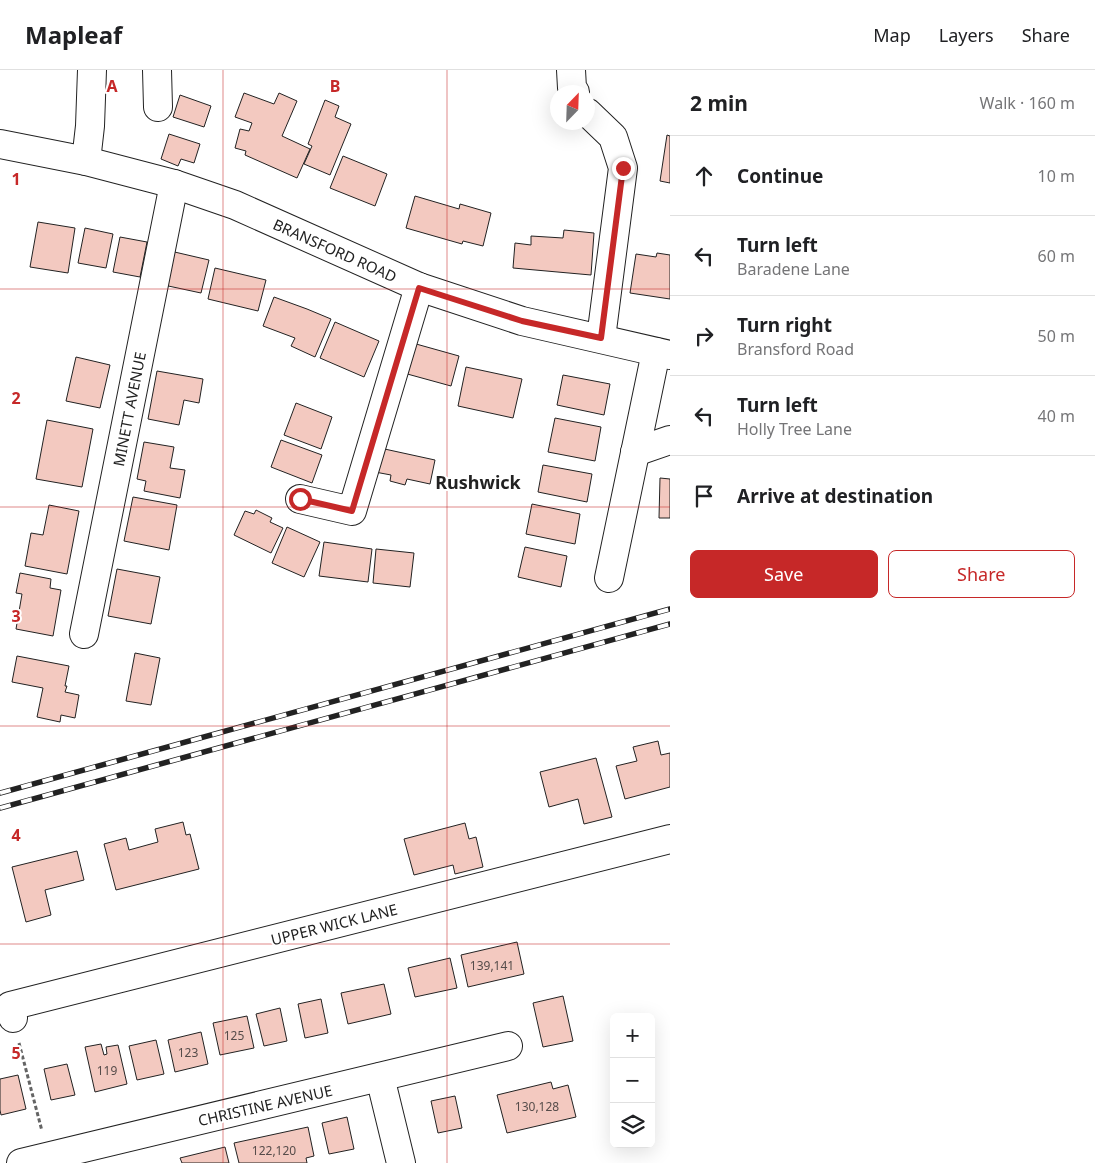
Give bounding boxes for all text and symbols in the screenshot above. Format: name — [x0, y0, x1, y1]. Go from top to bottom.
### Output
text: Mapleaf — [25, 18, 122, 51]
text: Map — [873, 23, 911, 47]
text: Layers — [939, 23, 994, 47]
text: Share — [1022, 23, 1070, 47]
text: A — [106, 75, 118, 97]
text: B — [330, 75, 340, 97]
north arrow — [550, 85, 595, 130]
text: 2 min — [690, 89, 748, 117]
text: Walk · 160 m — [980, 92, 1075, 114]
route end — [612, 157, 635, 180]
icon: ahead — [690, 162, 718, 190]
text: Continue — [737, 163, 823, 189]
text: 10 m — [1038, 165, 1075, 187]
text: 1 — [11, 168, 21, 190]
street label: BRANSFORD ROAD — [270, 214, 400, 286]
text: Turn left — [737, 232, 818, 258]
icon: left — [690, 242, 718, 270]
text: 60 m — [1038, 245, 1075, 267]
text: Baradene Lane — [737, 258, 850, 280]
text: Turn right — [737, 312, 832, 338]
icon: right — [690, 322, 718, 350]
text: 50 m — [1038, 325, 1075, 347]
text: Bransford Road — [737, 338, 854, 360]
street label: MINETT AVENUE — [108, 350, 150, 468]
text: 2 — [11, 387, 21, 409]
text: Turn left — [737, 392, 818, 418]
icon: left — [690, 402, 718, 430]
text: 40 m — [1038, 405, 1075, 427]
text: Holly Tree Lane — [737, 418, 852, 440]
district label: Rushwick — [435, 470, 522, 494]
icon: arrive — [690, 482, 718, 510]
text: Arrive at destination — [737, 483, 933, 509]
route start — [289, 488, 312, 511]
button: Save — [690, 550, 878, 598]
button: Share — [888, 550, 1075, 598]
text: 3 — [11, 605, 21, 627]
text: 4 — [11, 824, 21, 846]
street label: UPPER WICK LANE — [269, 899, 399, 949]
house number: 139,141 — [470, 957, 514, 974]
map controls — [610, 1013, 655, 1148]
button: + — [610, 1013, 655, 1058]
house number: 125 — [224, 1027, 244, 1044]
text: 5 — [11, 1042, 21, 1064]
house number: 123 — [178, 1044, 198, 1061]
button: − — [610, 1058, 655, 1103]
house number: 119 — [97, 1062, 117, 1079]
street label: CHRISTINE AVENUE — [196, 1080, 334, 1130]
house number: 130,128 — [515, 1098, 559, 1115]
button: layers — [610, 1103, 655, 1148]
house number: 122,120 — [252, 1142, 296, 1159]

